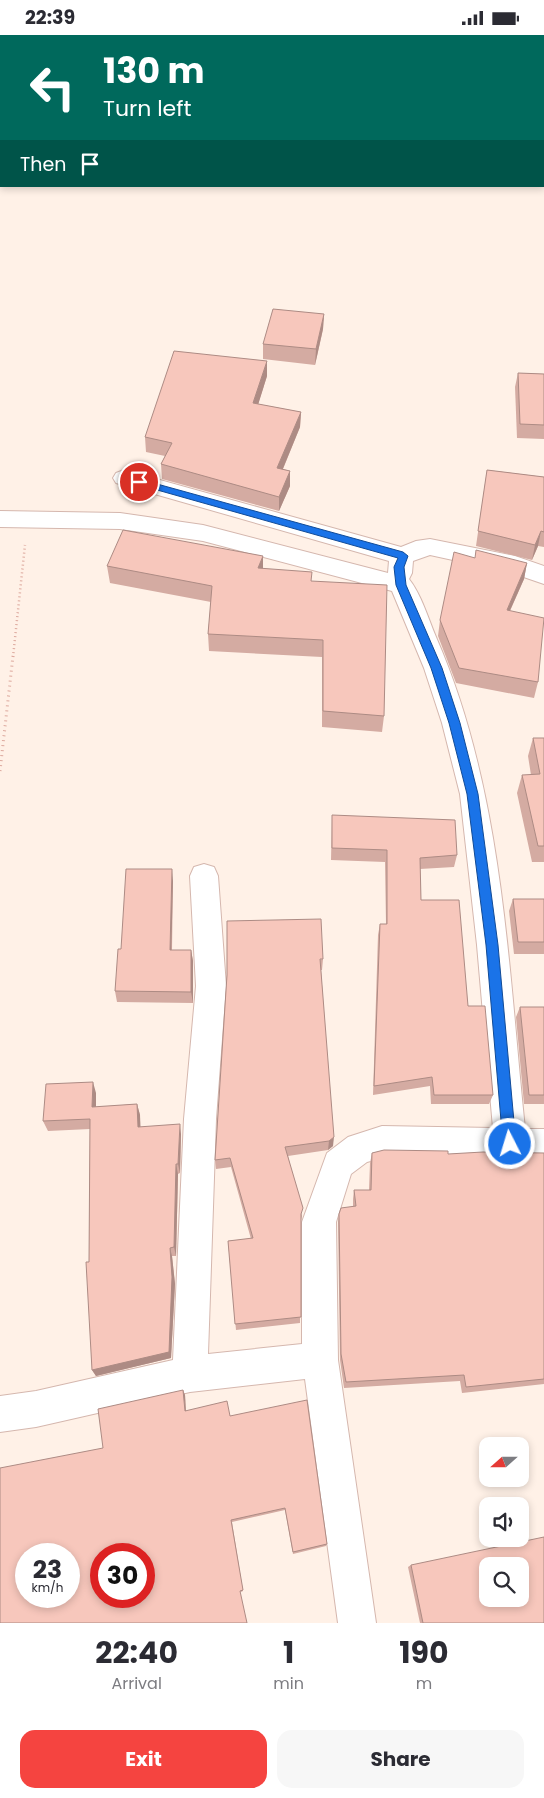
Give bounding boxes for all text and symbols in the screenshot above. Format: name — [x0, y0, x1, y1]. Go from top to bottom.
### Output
text: 22:39 — [25, 4, 75, 31]
text: 130 m — [103, 46, 205, 95]
icon: left — [20, 55, 85, 120]
text: Turn left — [103, 93, 191, 124]
icon: arrive — [76, 150, 104, 178]
text: Then — [20, 151, 66, 178]
pin — [118, 461, 160, 503]
icon: arrive — [125, 468, 153, 496]
position arrow — [483, 1117, 535, 1169]
north arrow — [479, 1437, 529, 1487]
map controls — [479, 1437, 529, 1607]
button: sound — [479, 1497, 529, 1547]
speed limit sign: 30 — [90, 1543, 155, 1608]
text: 23 — [33, 1552, 62, 1587]
button: search — [479, 1557, 529, 1607]
text: km/h — [32, 1579, 63, 1596]
text: 22:40 — [95, 1631, 178, 1674]
text: 1 — [283, 1631, 294, 1674]
text: 190 — [399, 1631, 449, 1674]
text: Arrival — [111, 1672, 162, 1695]
text: min — [273, 1672, 304, 1695]
text: m — [416, 1672, 432, 1695]
button: Exit — [20, 1730, 267, 1788]
button: Share — [277, 1730, 524, 1788]

